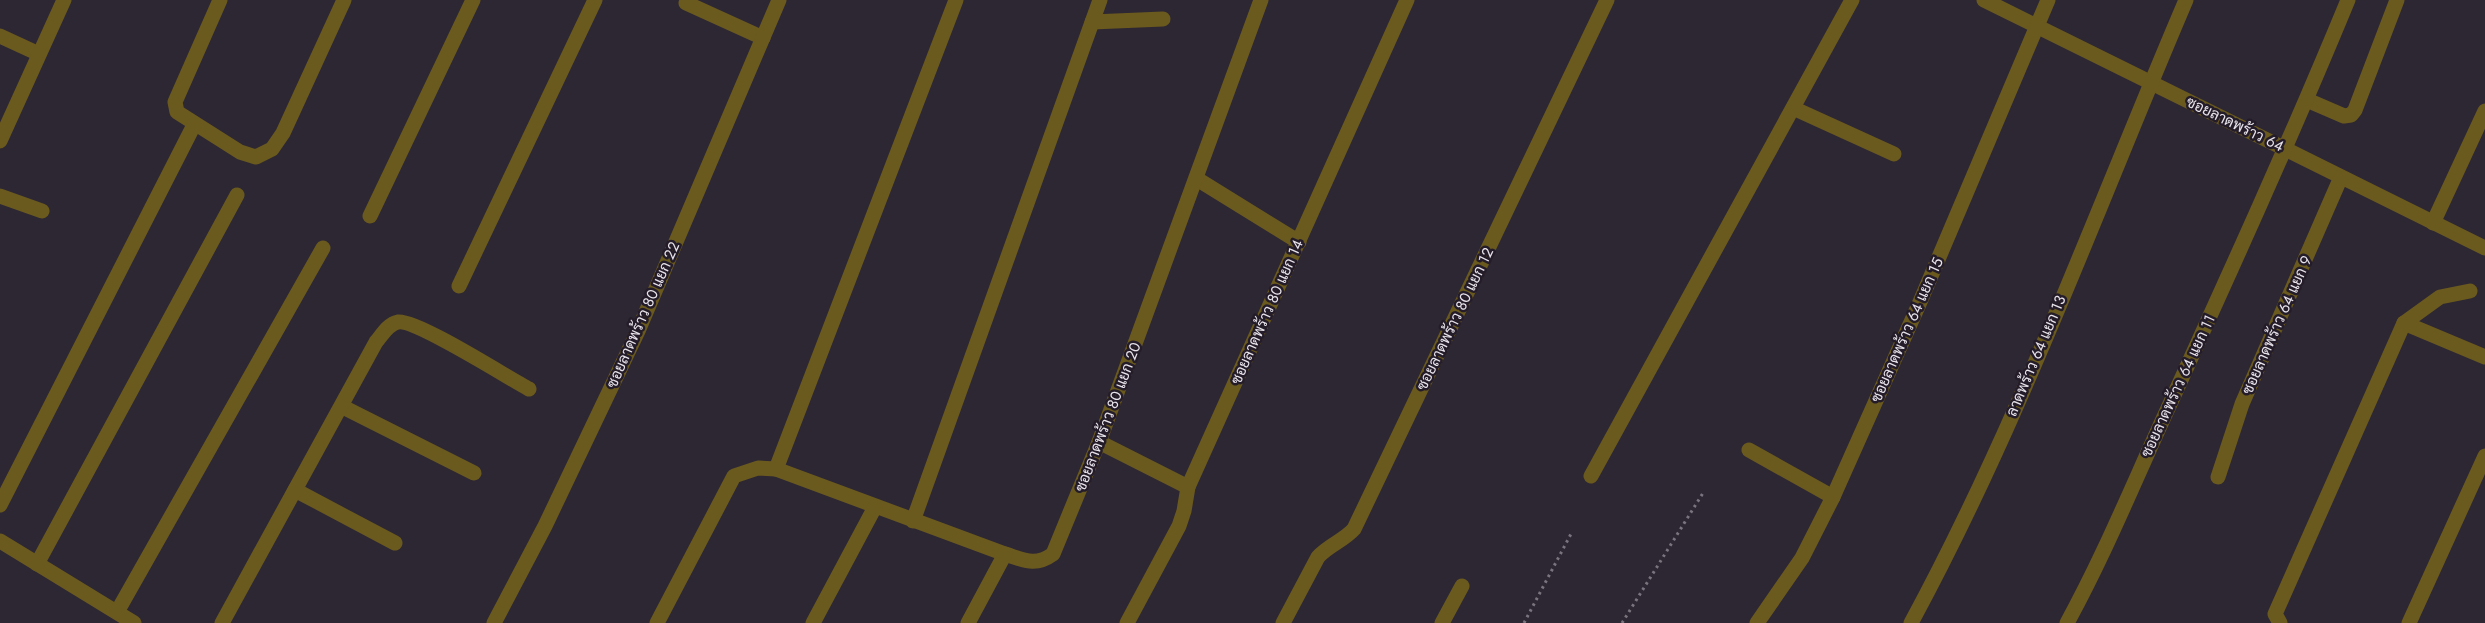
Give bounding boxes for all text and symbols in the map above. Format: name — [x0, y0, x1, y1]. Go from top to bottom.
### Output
street label: ซอยลาดพร้าว 64 — [2182, 91, 2288, 157]
street label: ซอยลาดพร้าว 80 แยก 14 — [1225, 236, 1309, 388]
street label: ซอยลาดพร้าว 80 แยก 22 — [601, 238, 685, 392]
street label: ซอยลาดพร้าว 80 แยก 12 — [1411, 244, 1499, 394]
street label: ซอยลาดพร้าว 64 แยก 9 — [2236, 252, 2318, 398]
street label: ซอยลาดพร้าว 64 แยก 15 — [1865, 254, 1949, 406]
street label: ลาดพร้าว 64 แยก 13 — [2001, 292, 2071, 420]
street label: ซอยลาดพร้าว 64 แยก 11 — [2135, 311, 2221, 461]
street label: ซอยลาดพร้าว 80 แยก 20 — [1069, 339, 1147, 495]

